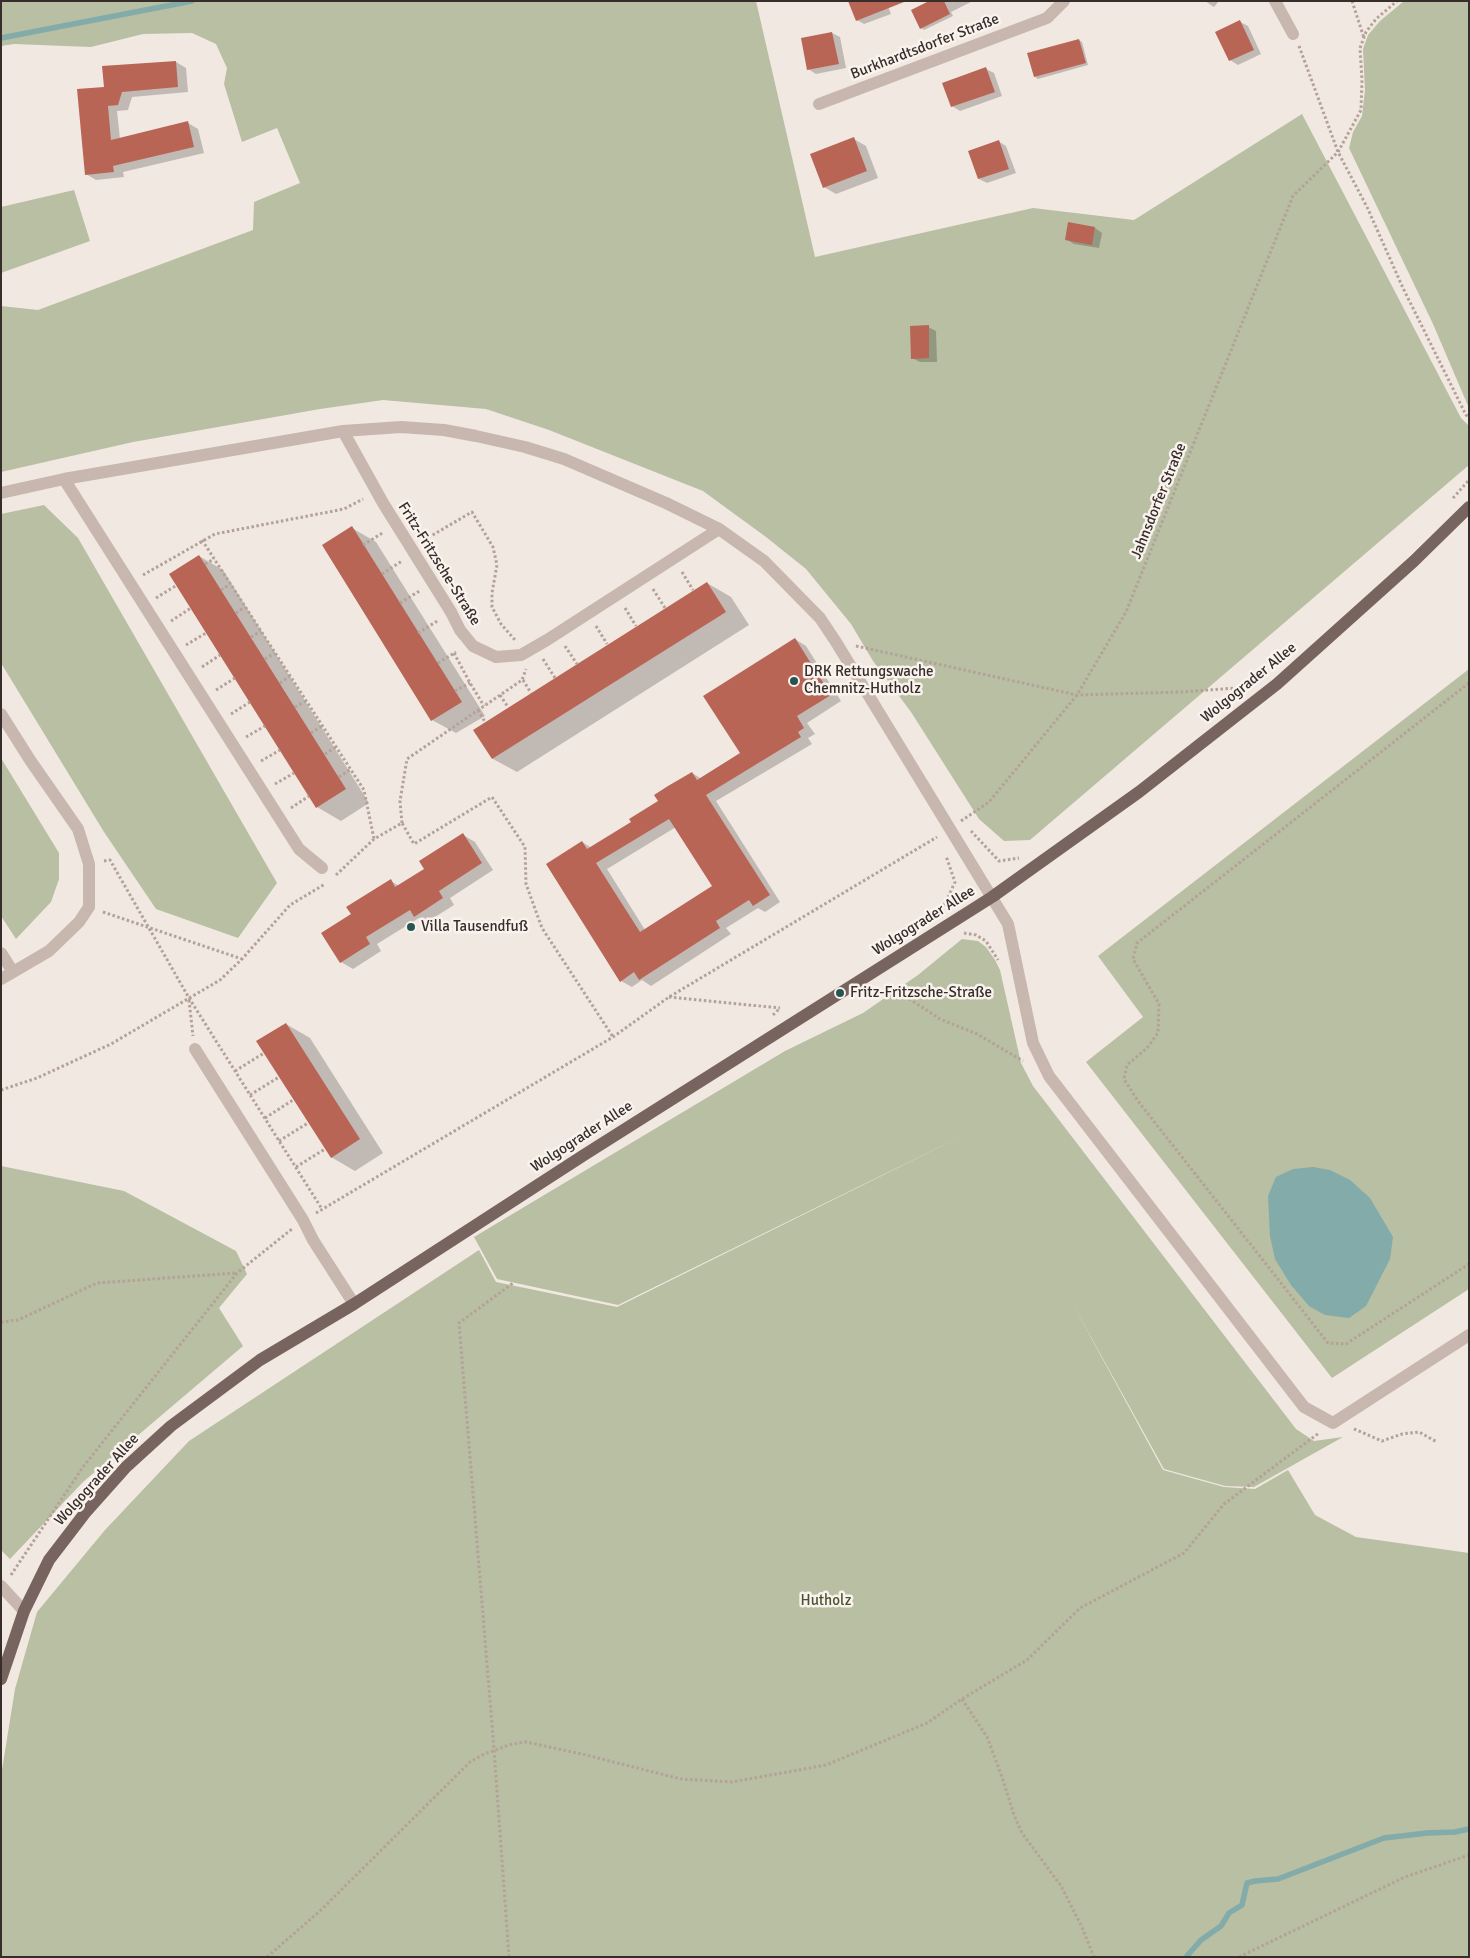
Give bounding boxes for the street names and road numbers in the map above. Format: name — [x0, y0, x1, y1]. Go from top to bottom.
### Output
street label: Burkhardtsdorfer Straße — [848, 10, 1002, 84]
street label: Jahnsdorfer Straße — [1128, 440, 1190, 562]
street label: Fritz-Fritzsche-Straße — [394, 499, 484, 629]
street label: Wolgograder Allee — [1198, 639, 1300, 727]
street label: Wolgograder Allee — [869, 882, 979, 960]
street label: Wolgograder Allee — [528, 1097, 636, 1177]
street label: Wolgograder Allee — [51, 1430, 143, 1530]

